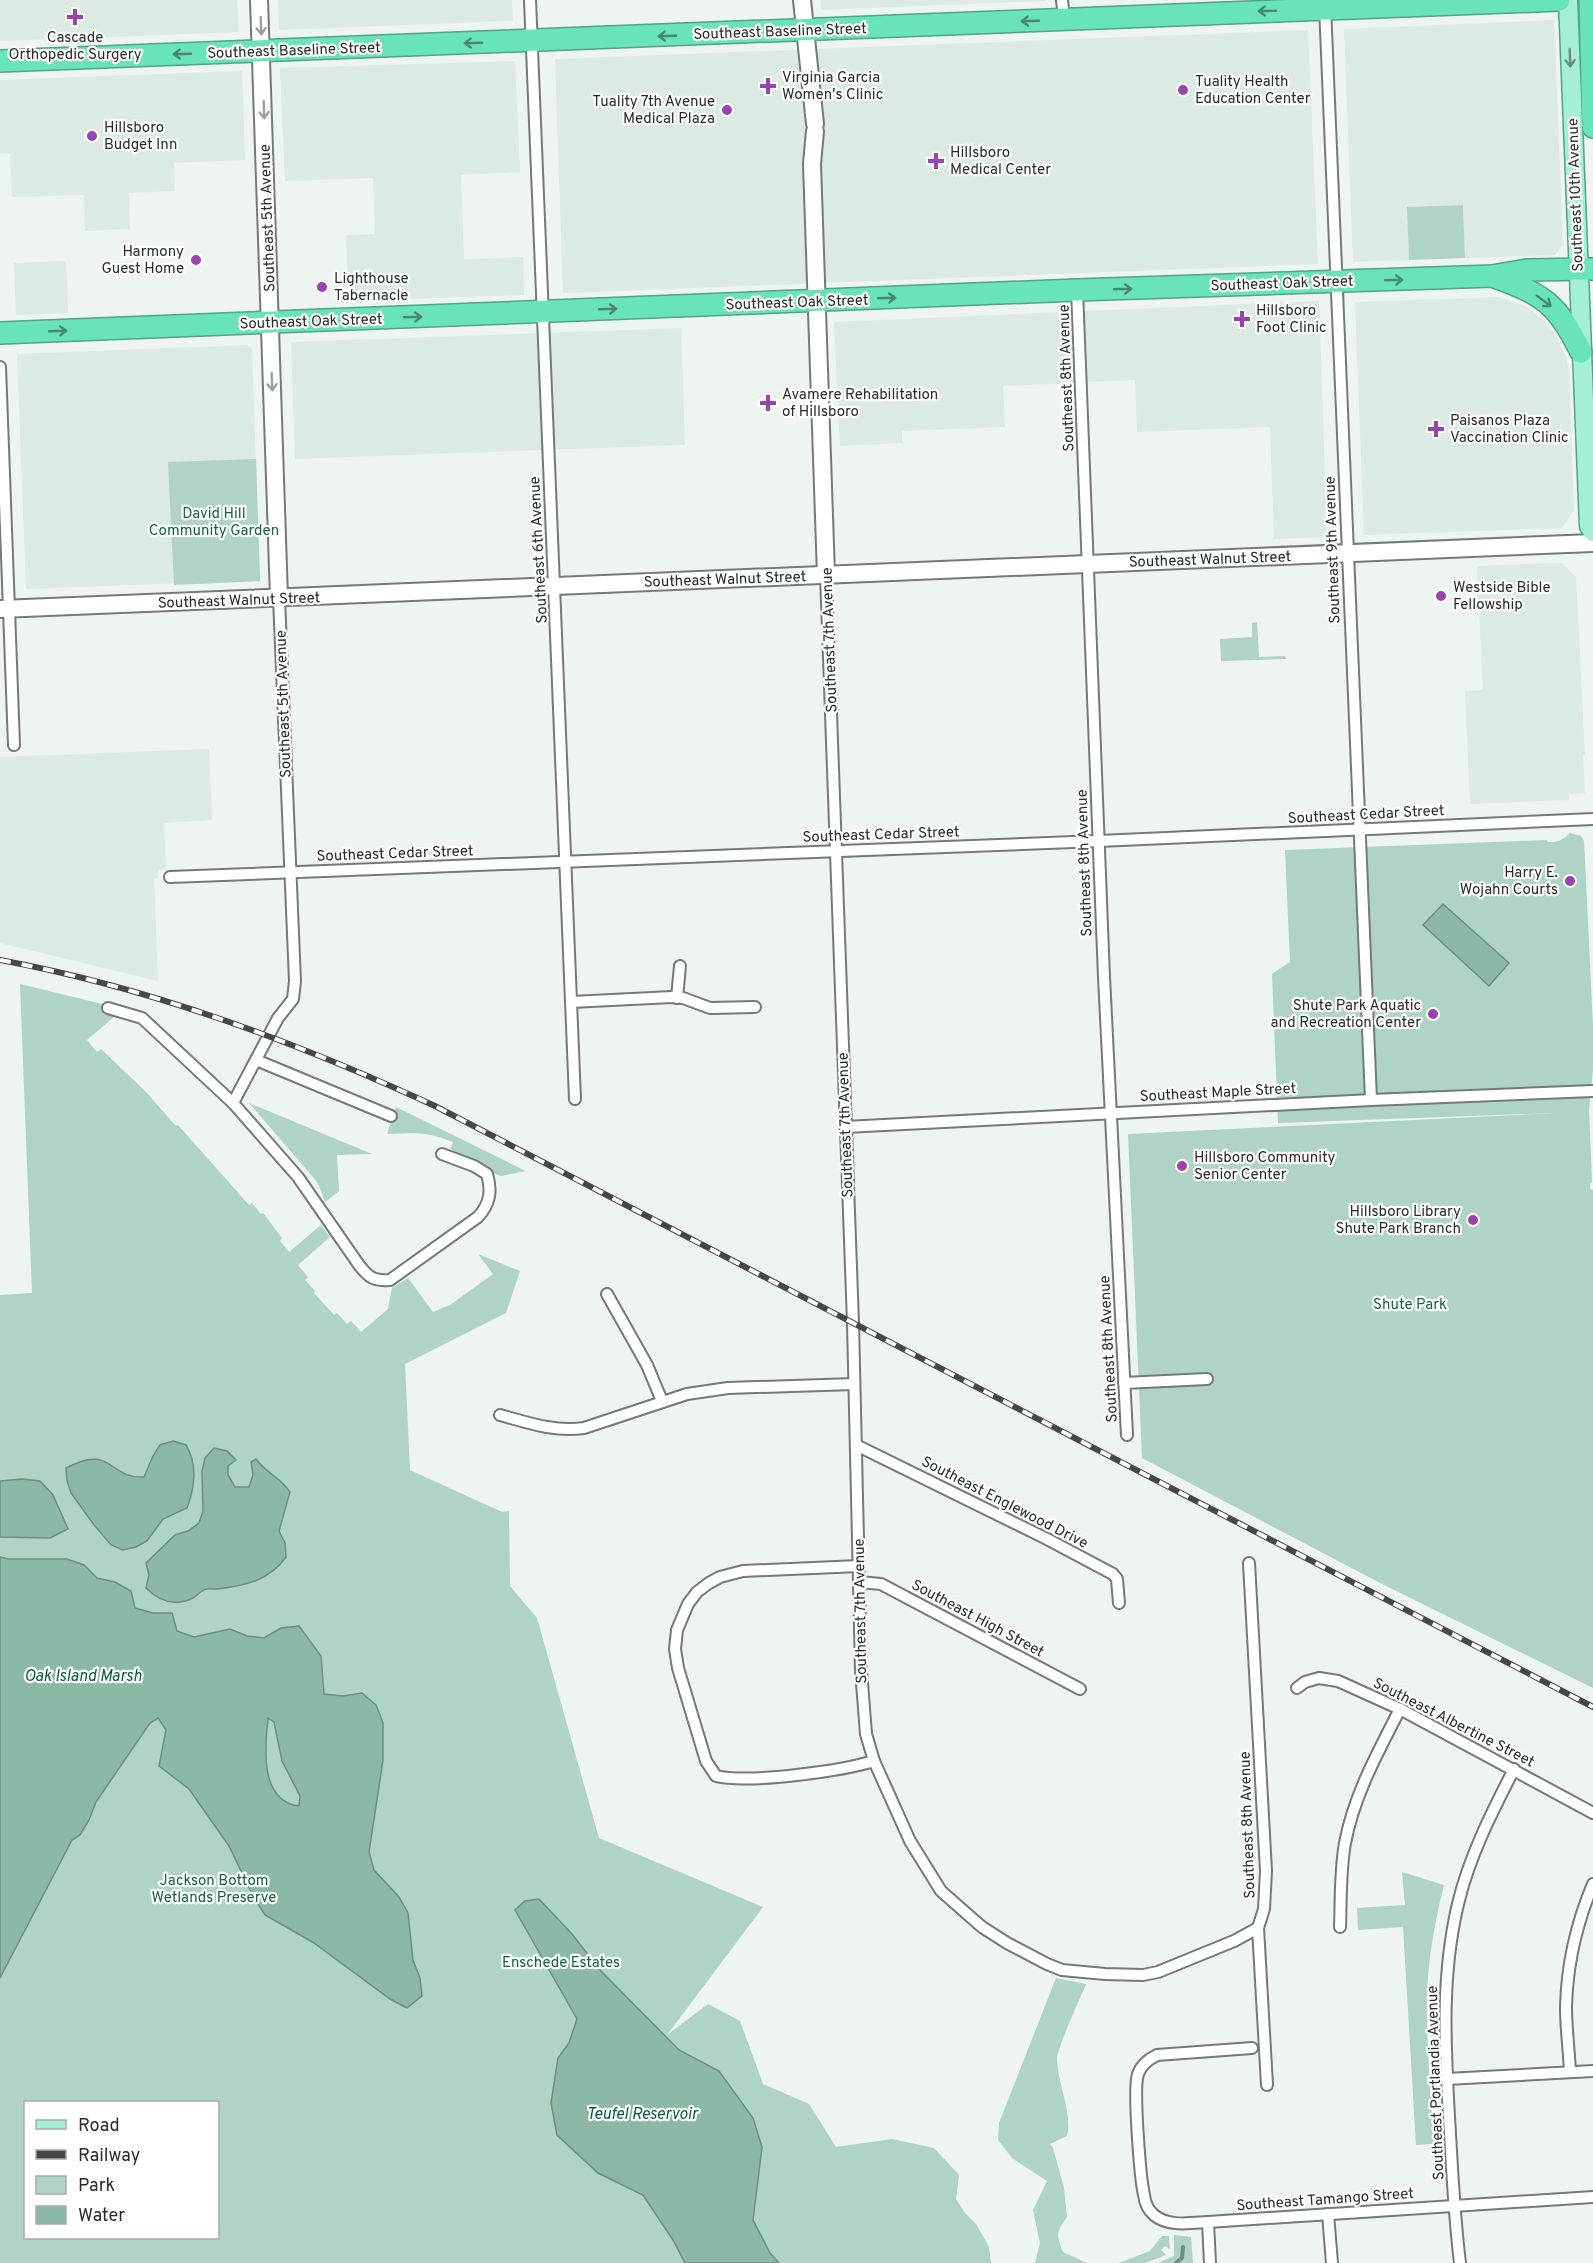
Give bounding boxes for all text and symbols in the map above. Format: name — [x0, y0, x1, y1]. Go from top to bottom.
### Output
one-way arrow — [1257, 6, 1277, 17]
marker: Cascade Orthopedic Surgery — [66, 8, 84, 26]
one-way arrow — [255, 15, 266, 35]
one-way arrow — [1021, 15, 1041, 26]
street label: Southeast Baseline Street — [693, 20, 867, 45]
place label: Cascade Orthopedic Surgery — [8, 29, 142, 65]
one-way arrow — [658, 30, 678, 41]
one-way arrow — [463, 38, 483, 49]
street label: Southeast Baseline Street — [207, 39, 381, 64]
one-way arrow — [1564, 48, 1576, 68]
one-way arrow — [173, 49, 193, 60]
place label: Virginia Garcia Women's Clinic — [782, 69, 883, 105]
place label: Tuality Health Education Center — [1195, 73, 1311, 109]
marker: Virginia Garcia Women's Clinic — [759, 77, 777, 95]
marker: Tuality Health Education Center — [1176, 83, 1190, 97]
place label: Tuality 7th Avenue Medical Plaza — [592, 93, 715, 129]
one-way arrow — [258, 99, 270, 119]
marker: Tuality 7th Avenue Medical Plaza — [720, 103, 734, 117]
street label: Southeast 10th Avenue — [1564, 118, 1589, 272]
place label: Hillsboro Budget Inn — [104, 119, 177, 155]
marker: Hillsboro Budget Inn — [85, 129, 99, 143]
street label: Southeast 5th Avenue — [256, 144, 281, 292]
place label: Hillsboro Medical Center — [950, 144, 1051, 180]
marker: Hillsboro Medical Center — [927, 152, 945, 170]
place label: Harmony Guest Home — [101, 243, 184, 279]
marker: Harmony Guest Home — [189, 253, 203, 267]
place label: Lighthouse Tabernacle — [334, 270, 409, 306]
street label: Southeast Oak Street — [1210, 273, 1354, 296]
one-way arrow — [1384, 274, 1404, 285]
marker: Lighthouse Tabernacle — [315, 280, 329, 294]
one-way arrow — [1113, 283, 1133, 294]
street label: Southeast Oak Street — [725, 292, 869, 315]
one-way arrow — [876, 293, 896, 304]
one-way arrow — [1536, 294, 1552, 307]
place label: Hillsboro Foot Clinic — [1256, 302, 1326, 338]
one-way arrow — [597, 303, 617, 315]
street label: Southeast 8th Avenue — [1055, 304, 1080, 452]
marker: Hillsboro Foot Clinic — [1233, 310, 1251, 328]
street label: Southeast Oak Street — [239, 311, 383, 334]
one-way arrow — [402, 312, 422, 323]
one-way arrow — [48, 325, 68, 337]
one-way arrow — [267, 371, 278, 391]
place label: Avamere Rehabilitation of Hillsboro — [782, 386, 938, 422]
marker: Avamere Rehabilitation of Hillsboro — [759, 394, 777, 412]
place label: Paisanos Plaza Vaccination Clinic — [1450, 412, 1569, 448]
marker: Paisanos Plaza Vaccination Clinic — [1427, 420, 1445, 438]
street label: Southeast 6th Avenue — [526, 476, 553, 624]
street label: Southeast 9th Avenue — [1321, 476, 1346, 624]
park label: David Hill Community Garden — [149, 505, 279, 541]
street label: Southeast Walnut Street — [1128, 548, 1292, 573]
street label: Southeast 7th Avenue — [818, 567, 843, 713]
street label: Southeast Walnut Street — [643, 568, 807, 593]
place label: Westside Bible Fellowship — [1453, 579, 1551, 615]
street label: Southeast Walnut Street — [157, 589, 321, 614]
marker: Westside Bible Fellowship — [1434, 589, 1448, 603]
street label: Southeast 5th Avenue — [272, 630, 297, 778]
street label: Southeast 8th Avenue — [1073, 789, 1098, 937]
street label: Southeast Cedar Street — [1287, 802, 1445, 829]
street label: Southeast Cedar Street — [802, 823, 960, 848]
street label: Southeast Cedar Street — [316, 842, 474, 867]
place label: Harry E. Wojahn Courts — [1460, 864, 1558, 900]
marker: Harry E. Wojahn Courts — [1563, 874, 1577, 888]
place label: Shute Park Aquatic and Recreation Center — [1270, 997, 1421, 1033]
marker: Shute Park Aquatic and Recreation Center — [1426, 1007, 1440, 1021]
street label: Southeast 7th Avenue — [834, 1052, 859, 1198]
street label: Southeast Maple Street — [1139, 1080, 1297, 1107]
place label: Hillsboro Community Senior Center — [1194, 1149, 1335, 1185]
marker: Hillsboro Community Senior Center — [1175, 1159, 1189, 1173]
place label: Hillsboro Library Shute Park Branch — [1335, 1203, 1461, 1239]
marker: Hillsboro Library Shute Park Branch — [1466, 1213, 1480, 1227]
street label: Southeast 8th Avenue — [1096, 1275, 1123, 1423]
park label: Shute Park — [1373, 1296, 1447, 1315]
street label: Southeast Englewood Drive — [918, 1453, 1091, 1554]
street label: Southeast 7th Avenue — [851, 1538, 872, 1684]
street label: Southeast High Street — [908, 1576, 1047, 1662]
water label: Oak Island Marsh — [24, 1667, 142, 1687]
street label: Southeast Albertine Street — [1369, 1674, 1537, 1772]
street label: Southeast 8th Avenue — [1236, 1751, 1261, 1899]
park label: Jackson Bottom Wetlands Preserve — [152, 1872, 276, 1908]
park label: Enschede Estates — [502, 1954, 620, 1973]
street label: Southeast Portlandia Avenue — [1424, 1985, 1449, 2181]
legend — [24, 2101, 219, 2239]
water label: Teufel Reservoir — [586, 2105, 699, 2125]
text: Road — [78, 2115, 120, 2138]
text: Railway — [78, 2145, 140, 2168]
text: Park — [78, 2175, 115, 2198]
street label: Southeast Tamango Street — [1236, 2185, 1414, 2216]
text: Water — [78, 2205, 125, 2228]

